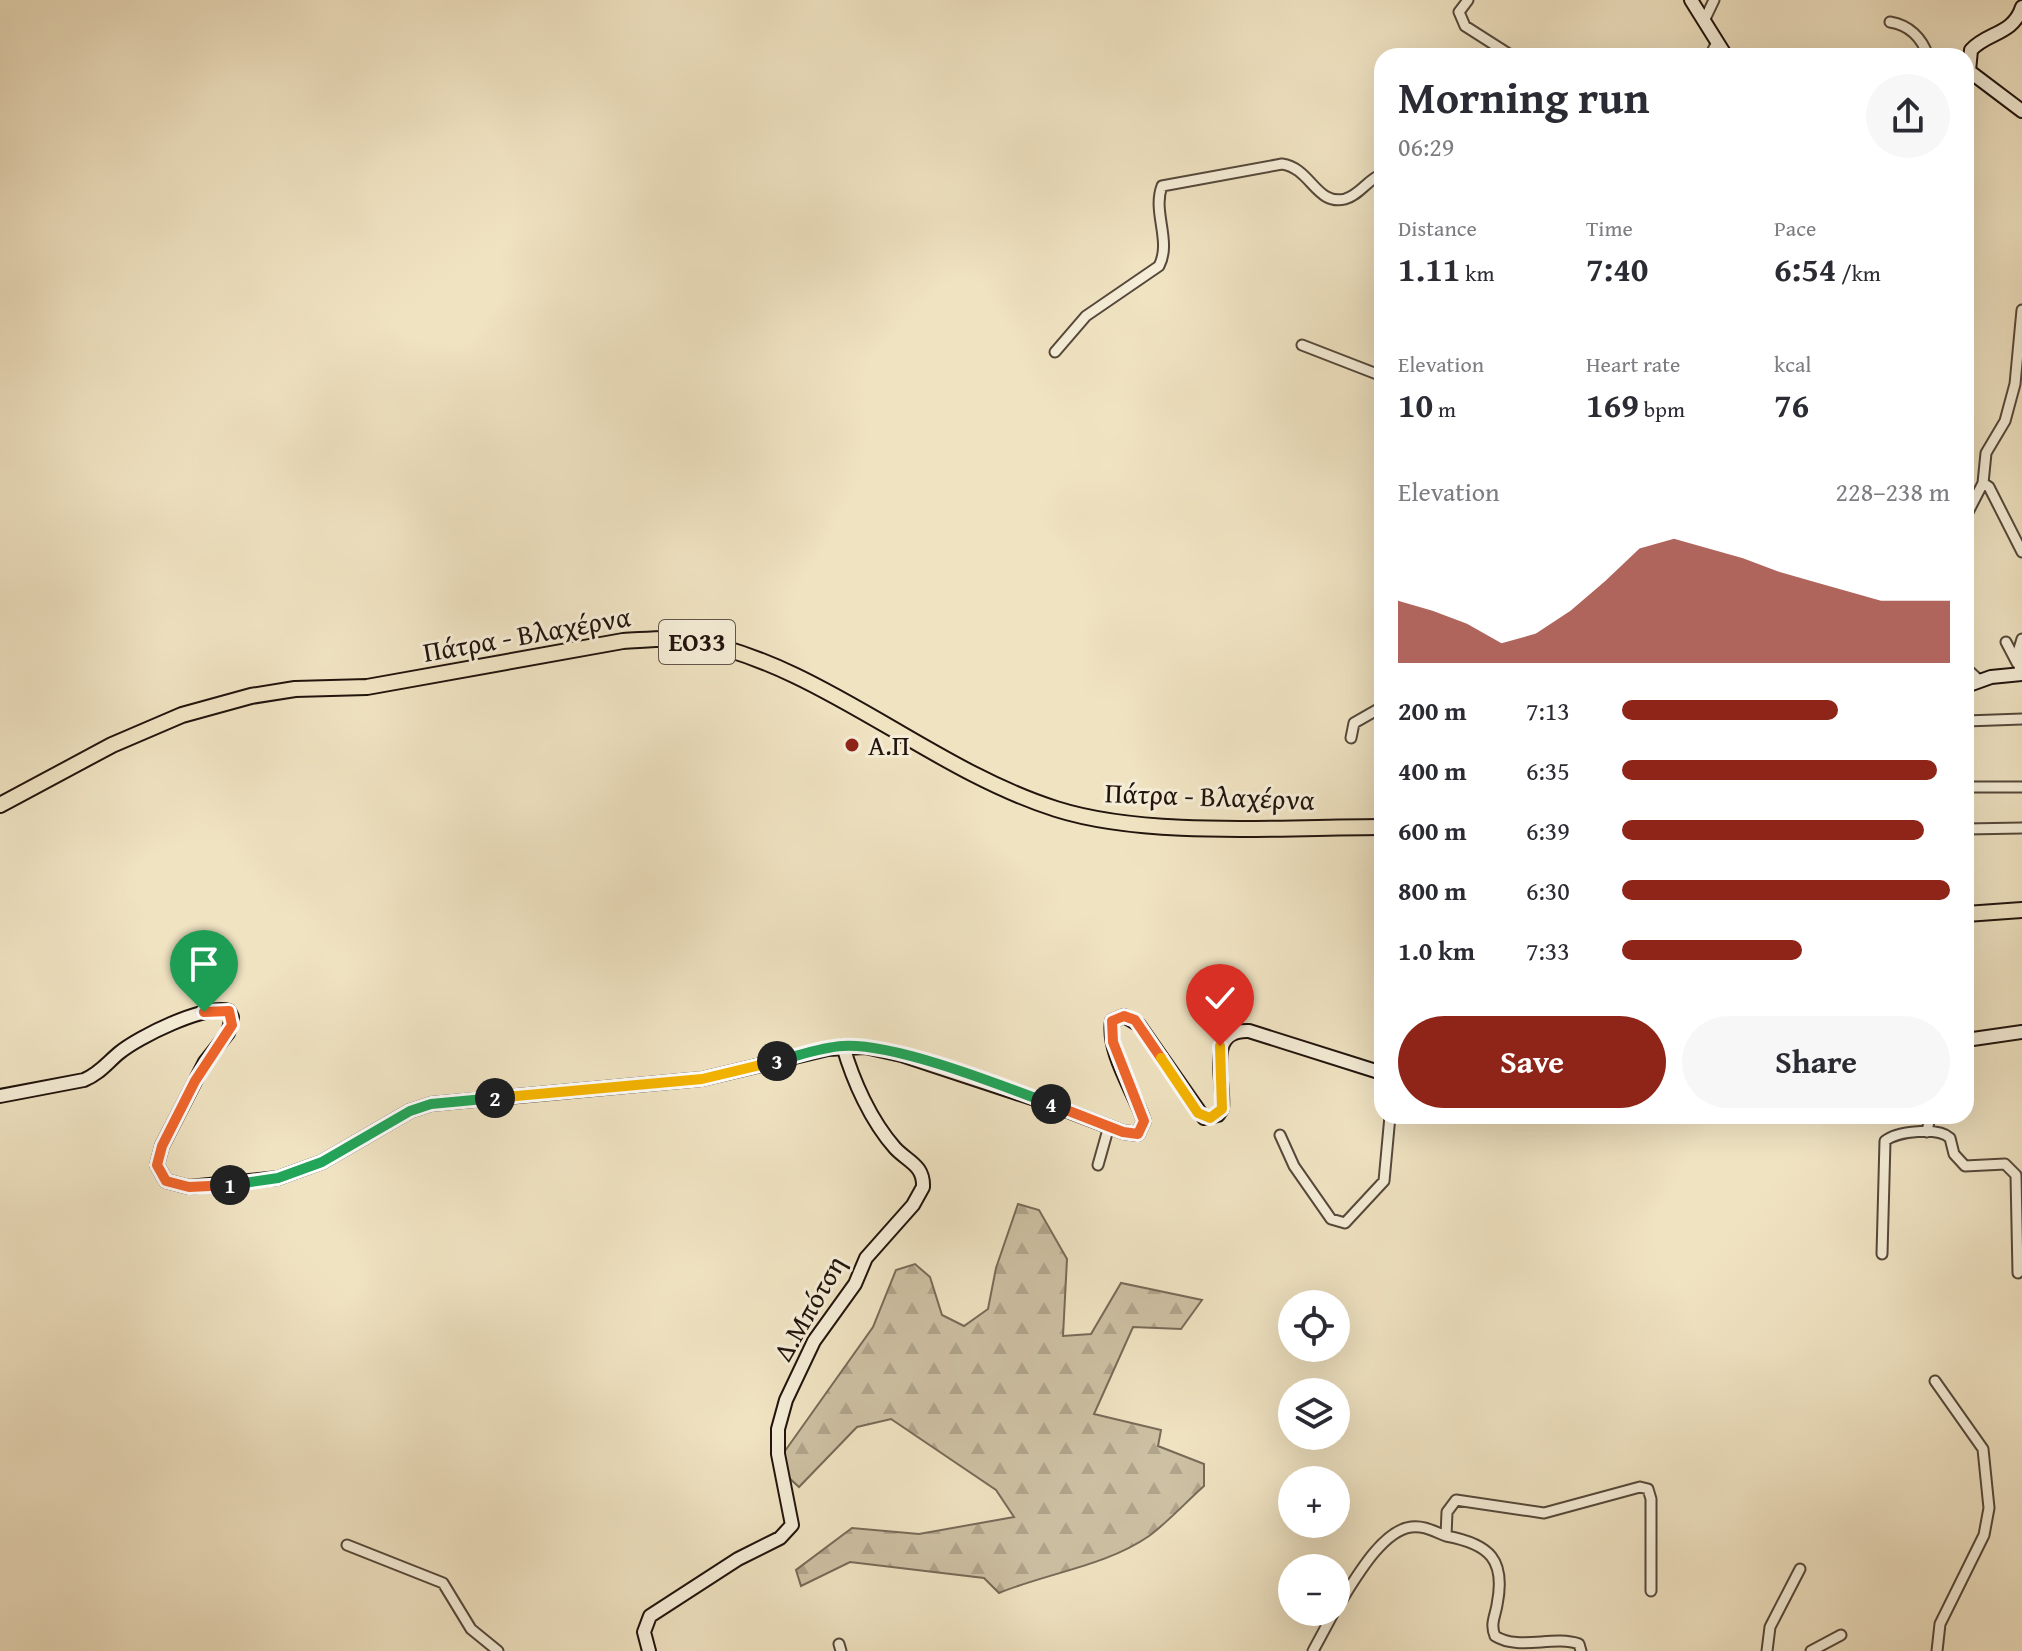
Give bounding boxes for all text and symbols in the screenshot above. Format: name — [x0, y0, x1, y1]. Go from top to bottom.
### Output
text: Morning run — [1398, 65, 1649, 129]
button: share — [1866, 74, 1950, 158]
text: 06:29 — [1398, 127, 1454, 166]
text: Distance — [1398, 212, 1477, 244]
text: Time — [1586, 212, 1633, 244]
text: Pace — [1774, 212, 1816, 244]
text: 1.11 — [1398, 244, 1460, 293]
text: 7:40 — [1586, 244, 1648, 293]
text: 6:54 — [1774, 244, 1836, 293]
text: km — [1460, 257, 1494, 289]
text: /km — [1836, 257, 1881, 289]
text: Elevation — [1398, 348, 1484, 380]
text: Heart rate — [1586, 348, 1680, 380]
text: kcal — [1774, 348, 1812, 380]
text: 10 — [1398, 380, 1433, 429]
text: 169 — [1586, 380, 1639, 429]
text: 76 — [1774, 380, 1809, 429]
text: m — [1433, 393, 1456, 425]
text: bpm — [1639, 393, 1685, 425]
text: Elevation — [1398, 472, 1500, 511]
text: 228–238 m — [1836, 472, 1950, 511]
street label: Πάτρα - Βλαχέρνα — [420, 595, 634, 672]
road number: ΕΟ33 — [659, 620, 735, 664]
text: 200 m — [1398, 691, 1466, 730]
text: 7:13 — [1526, 691, 1570, 730]
place label: Α.Π — [868, 724, 910, 765]
marker: Α.Π — [843, 736, 861, 754]
text: 400 m — [1398, 751, 1466, 790]
text: 6:35 — [1526, 751, 1570, 790]
street label: Πάτρα - Βλαχέρνα — [1104, 771, 1316, 820]
text: 600 m — [1398, 811, 1466, 850]
text: 6:39 — [1526, 811, 1570, 850]
text: 800 m — [1398, 871, 1466, 910]
text: 6:30 — [1526, 871, 1570, 910]
pin — [170, 930, 238, 1012]
text: 1.0 km — [1398, 931, 1475, 970]
text: 7:33 — [1526, 931, 1570, 970]
icon: arrive — [182, 942, 226, 986]
pin — [1186, 964, 1254, 1046]
icon: check — [1198, 976, 1242, 1020]
button: Save — [1398, 1016, 1666, 1108]
button: Share — [1682, 1016, 1950, 1108]
pin: 3 — [757, 1041, 797, 1081]
text: 3 — [771, 1045, 783, 1077]
pin: 2 — [475, 1078, 515, 1118]
text: 2 — [489, 1082, 501, 1114]
pin: 4 — [1031, 1084, 1071, 1124]
text: 4 — [1045, 1088, 1057, 1120]
pin: 1 — [210, 1165, 250, 1205]
text: 1 — [224, 1169, 236, 1201]
street label: Δ.Μπότση — [762, 1247, 855, 1368]
map controls — [1278, 1290, 1350, 1626]
button: locate — [1278, 1290, 1350, 1362]
button: layers — [1278, 1378, 1350, 1450]
button: + — [1278, 1466, 1350, 1538]
button: − — [1278, 1554, 1350, 1626]

